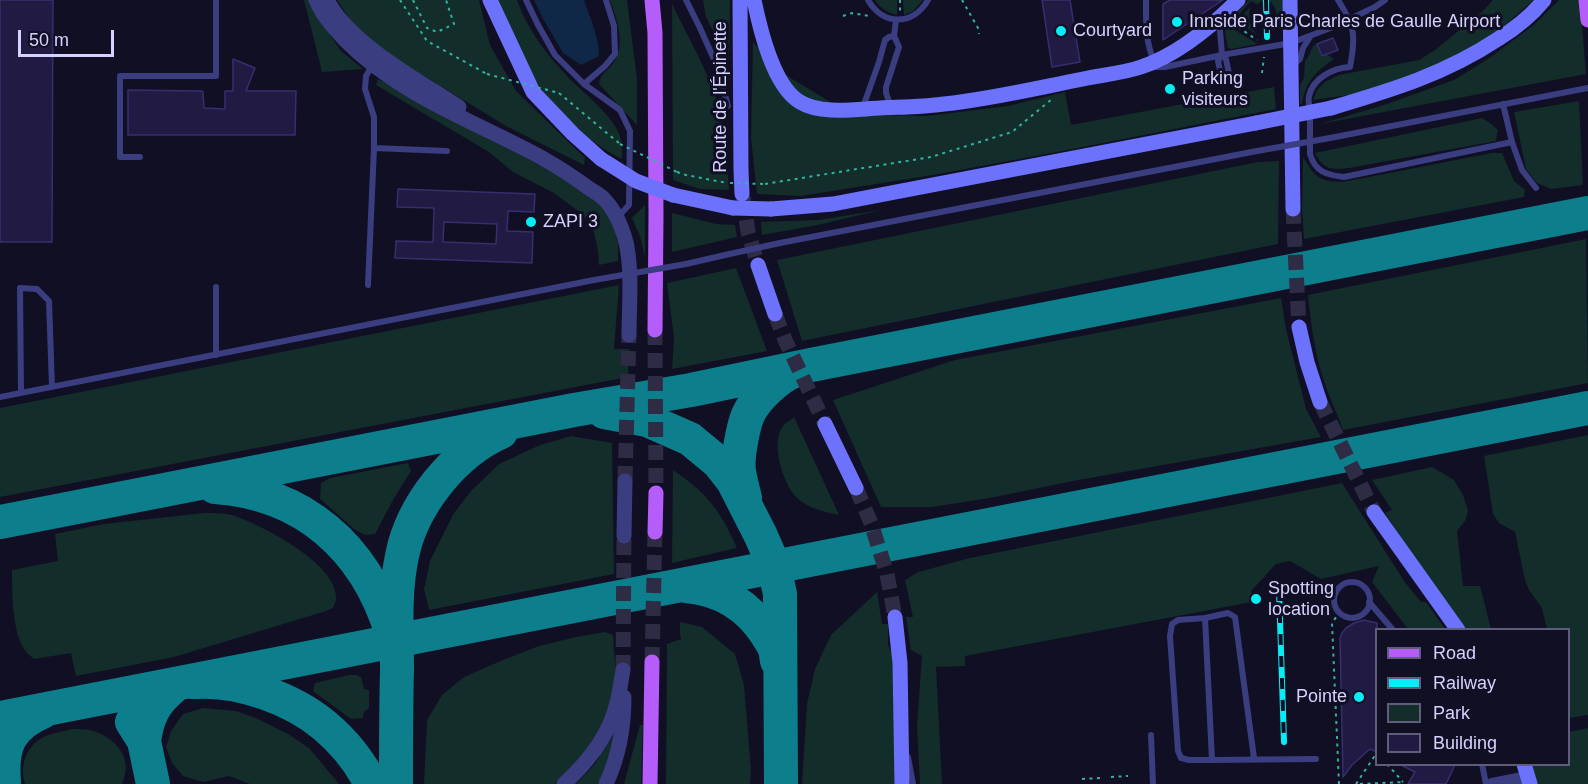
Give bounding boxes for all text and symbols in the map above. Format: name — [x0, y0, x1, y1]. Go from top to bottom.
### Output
place label: Innside Paris Charles de Gaulle Airport — [1189, 11, 1500, 33]
marker: Innside Paris Charles de Gaulle Airport — [1170, 15, 1184, 29]
scale bar — [21, 18, 117, 56]
place label: Courtyard — [1073, 20, 1152, 42]
street label: Route de l'Épinette — [710, 21, 732, 173]
marker: Courtyard — [1054, 24, 1068, 38]
text: 50 m — [29, 30, 69, 50]
place label: Parking visiteurs — [1182, 68, 1248, 110]
marker: Parking visiteurs — [1163, 82, 1177, 96]
place label: ZAPI 3 — [543, 211, 598, 233]
marker: ZAPI 3 — [524, 215, 538, 229]
place label: Spotting location — [1268, 578, 1334, 620]
marker: Spotting location — [1249, 592, 1263, 606]
legend — [1375, 628, 1570, 766]
text: Road — [1433, 643, 1476, 663]
text: Railway — [1433, 673, 1496, 693]
place label: Pointe — [1296, 686, 1347, 708]
marker: Pointe — [1352, 690, 1366, 704]
text: Park — [1433, 703, 1470, 723]
text: Building — [1433, 733, 1497, 753]

